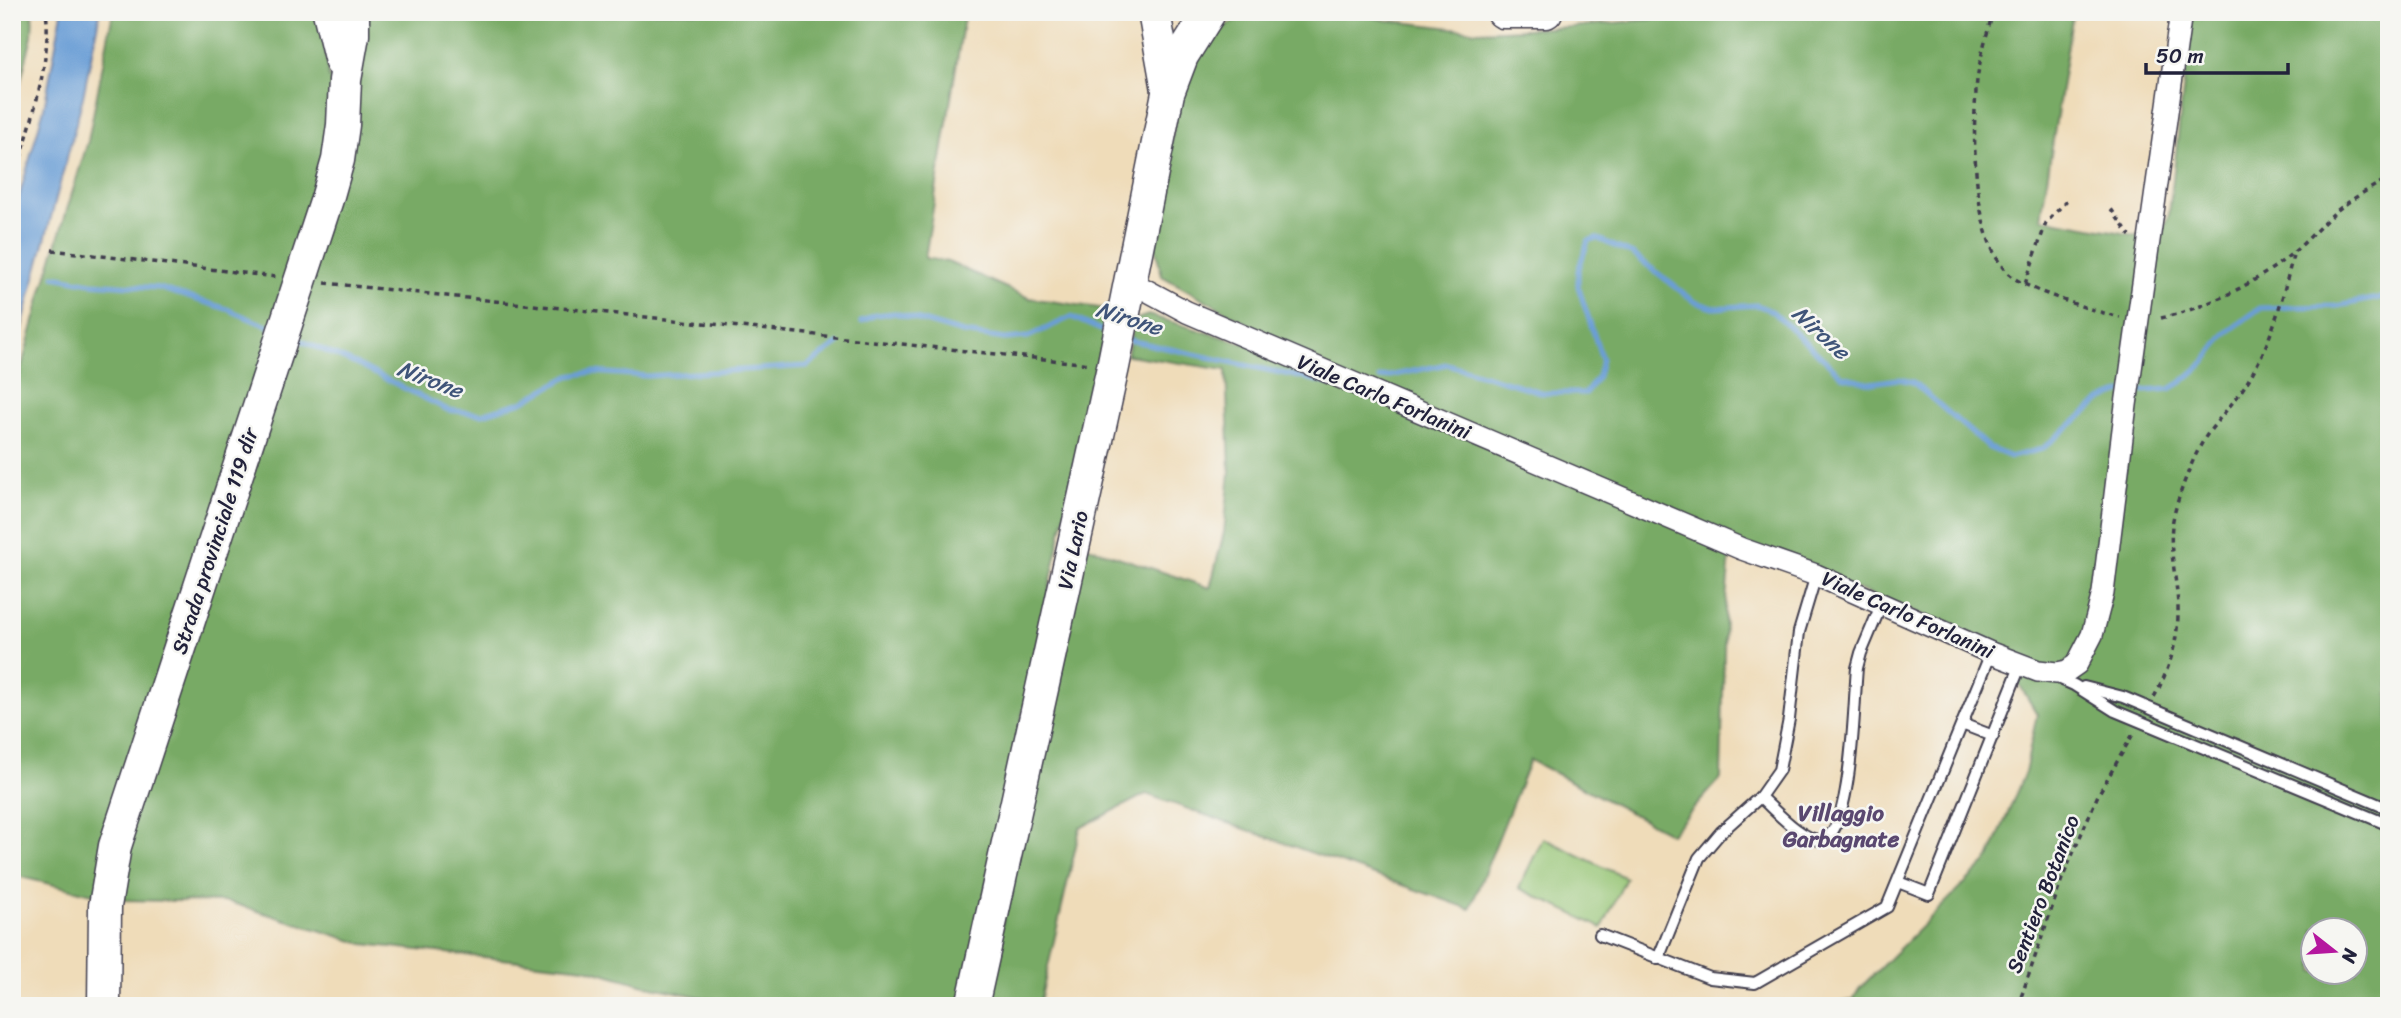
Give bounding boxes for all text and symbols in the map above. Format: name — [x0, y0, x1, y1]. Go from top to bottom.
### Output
scale bar — [2146, 32, 2287, 76]
text: 50 m — [2156, 37, 2204, 75]
water label: Nirone — [1091, 289, 1169, 348]
water label: Nirone — [1782, 295, 1861, 371]
street label: Viale Carlo Forlanini — [1291, 343, 1478, 451]
water label: Nirone — [391, 348, 470, 411]
street label: Strada provinciale 119 dir — [160, 421, 270, 659]
street label: Via Lario — [1046, 507, 1100, 593]
street label: Viale Carlo Forlanini — [1815, 560, 2002, 671]
district label: Villaggio Garbagnate — [1782, 793, 1899, 860]
street label: Sentiero Botanico — [1995, 809, 2091, 979]
north arrow — [2300, 916, 2370, 986]
text: N — [2332, 944, 2368, 968]

